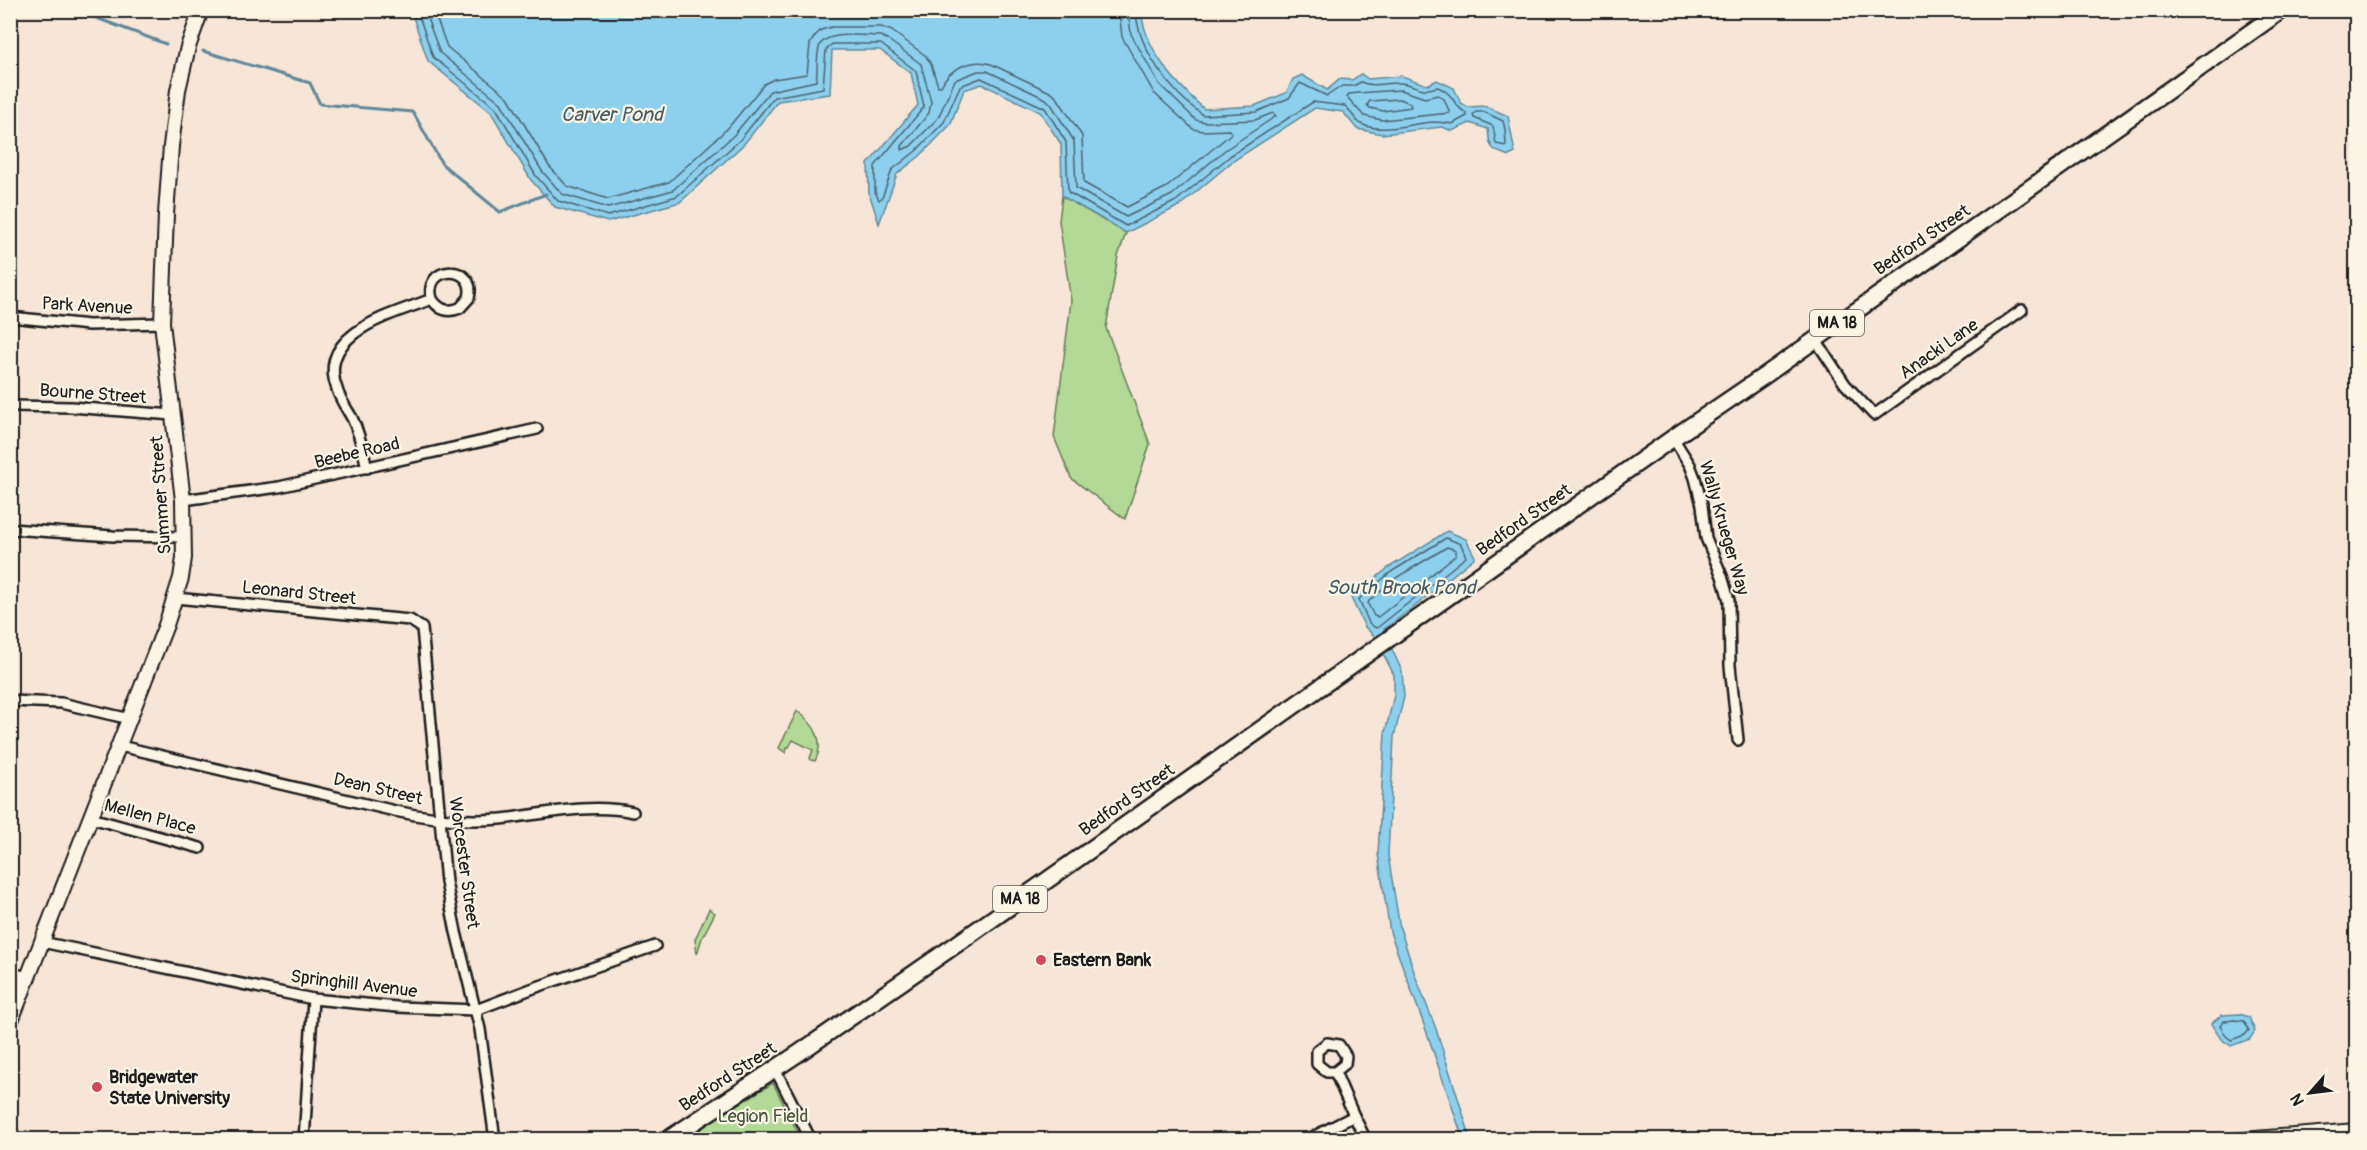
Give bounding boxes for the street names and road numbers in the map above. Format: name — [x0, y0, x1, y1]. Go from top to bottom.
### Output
street label: Bedford Street — [1869, 199, 1975, 281]
street label: Park Avenue — [41, 292, 133, 320]
road number: MA 18 — [1810, 310, 1864, 336]
street label: Anacki Lane — [1895, 313, 1983, 385]
street label: Bourne Street — [39, 379, 148, 409]
street label: Beebe Road — [312, 432, 402, 474]
street label: Summer Street — [145, 434, 177, 555]
street label: Wally Krueger Way — [1694, 458, 1754, 598]
street label: Bedford Street — [1472, 478, 1577, 561]
street label: Leonard Street — [241, 576, 358, 611]
street label: Bedford Street — [1075, 758, 1180, 841]
street label: Dean Street — [331, 768, 426, 811]
street label: Mellen Place — [102, 794, 198, 840]
street label: Worcester Street — [443, 796, 485, 931]
road number: MA 18 — [993, 886, 1047, 912]
street label: Springhill Avenue — [289, 965, 419, 1003]
street label: Bedford Street — [675, 1037, 782, 1117]

